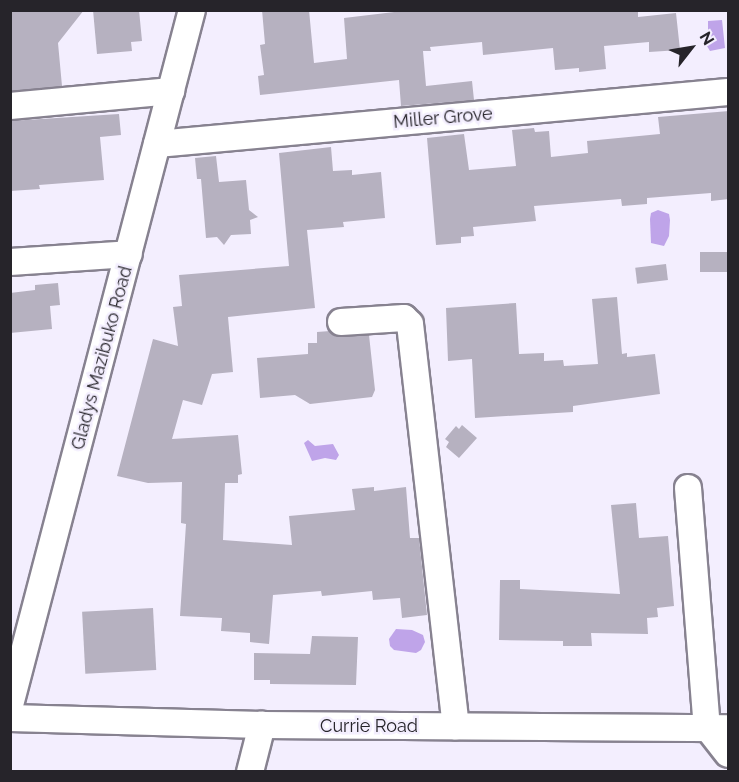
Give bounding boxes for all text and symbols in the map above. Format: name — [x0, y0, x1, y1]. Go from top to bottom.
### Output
north arrow — [661, 18, 721, 78]
text: N — [696, 28, 718, 49]
street label: Miller Grove — [392, 103, 494, 133]
street label: Gladys Mazibuko Road — [67, 264, 137, 452]
street label: Currie Road — [320, 715, 418, 737]

